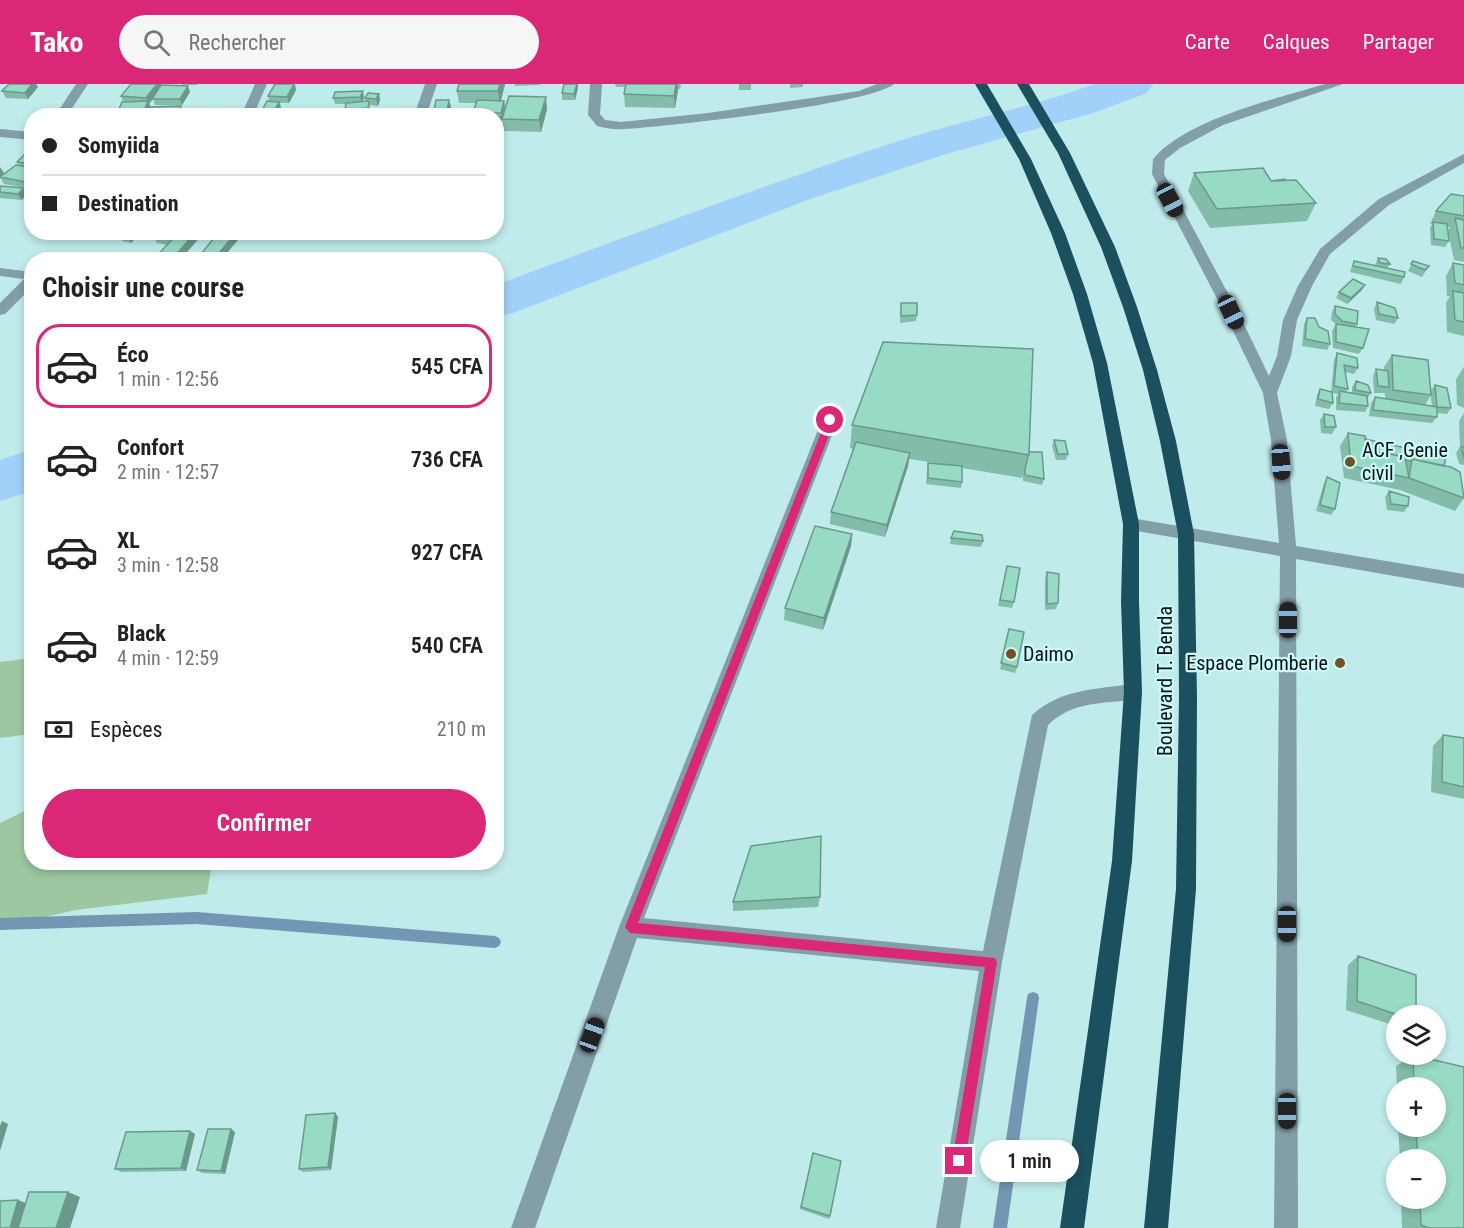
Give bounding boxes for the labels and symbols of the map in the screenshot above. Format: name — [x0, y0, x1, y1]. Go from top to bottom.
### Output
car — [1154, 180, 1186, 220]
car — [1215, 292, 1247, 332]
route start — [816, 406, 843, 433]
place label: ACF ,Genie civil — [1362, 438, 1448, 485]
car — [1271, 443, 1291, 481]
marker: ACF ,Genie civil — [1343, 455, 1357, 469]
car — [1279, 602, 1297, 638]
street label: Boulevard T. Benda — [1153, 606, 1177, 756]
place label: Daimo — [1023, 642, 1074, 666]
marker: Daimo — [1004, 647, 1018, 661]
place label: Espace Plomberie — [1186, 651, 1328, 675]
marker: Espace Plomberie — [1333, 656, 1347, 670]
car — [1278, 906, 1296, 942]
car — [577, 1015, 607, 1055]
car — [1278, 1093, 1296, 1129]
callout: 1 min — [980, 1140, 1079, 1182]
route end — [945, 1147, 972, 1174]

